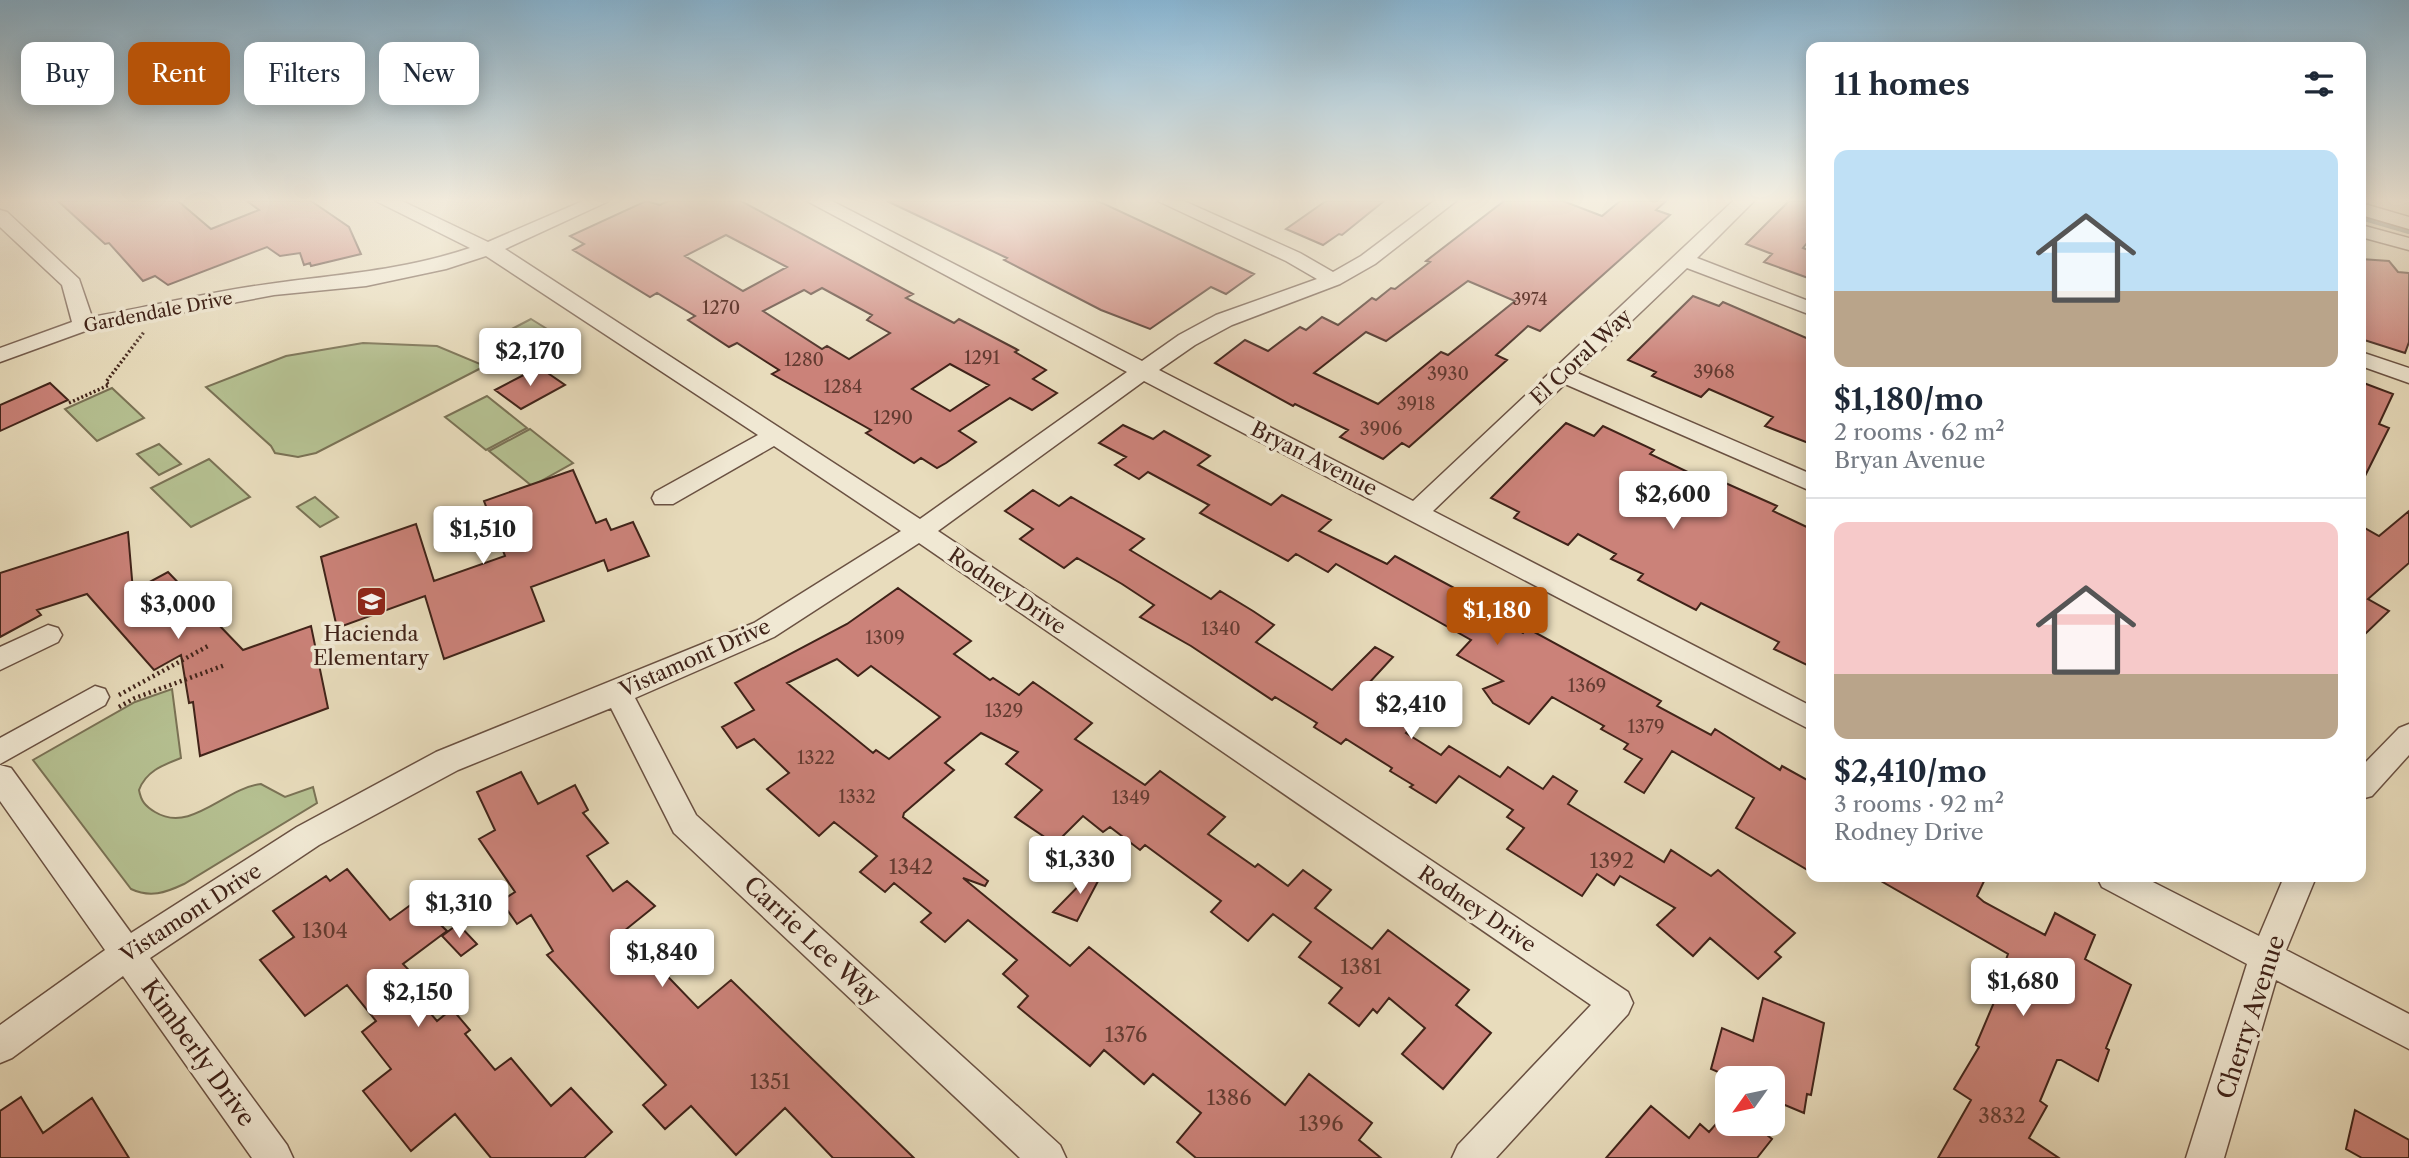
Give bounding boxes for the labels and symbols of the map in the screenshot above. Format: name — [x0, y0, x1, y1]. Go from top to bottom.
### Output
street label: Gardendale Drive — [82, 287, 234, 337]
house number: 3974 — [1513, 289, 1547, 309]
house number: 1270 — [702, 297, 740, 319]
street label: El Coral Way — [1525, 303, 1637, 410]
pin: $2,170 — [473, 328, 587, 388]
house number: 1291 — [964, 347, 1000, 369]
house number: 1280 — [784, 349, 824, 371]
house number: 3968 — [1693, 361, 1735, 383]
house number: 3930 — [1427, 363, 1469, 385]
house number: 1284 — [824, 376, 863, 398]
house number: 3918 — [1397, 393, 1435, 415]
house number: 1290 — [873, 407, 913, 429]
street label: Bryan Avenue — [1247, 416, 1381, 501]
house number: 3906 — [1360, 418, 1402, 440]
pin: $2,600 — [1616, 472, 1730, 531]
pin: $1,510 — [426, 506, 540, 566]
street label: Rodney Drive — [944, 542, 1071, 639]
pin: $3,000 — [121, 582, 235, 641]
school or university icon: Hacienda Elementary — [354, 585, 388, 619]
pin: $1,180 — [1440, 588, 1554, 647]
street label: Vistamont Drive — [615, 613, 774, 702]
house number: 1340 — [1201, 618, 1241, 640]
place label: Hacienda Elementary — [313, 621, 429, 670]
house number: 1309 — [865, 627, 905, 649]
house number: 1369 — [1568, 675, 1606, 697]
pin: $2,410 — [1354, 682, 1468, 741]
house number: 1329 — [985, 700, 1023, 722]
house number: 1379 — [1628, 716, 1664, 738]
house number: 1322 — [797, 747, 835, 769]
house number: 1332 — [838, 786, 876, 808]
house number: 1349 — [1112, 787, 1150, 809]
pin: $1,330 — [1023, 836, 1137, 896]
house number: 1392 — [1590, 848, 1634, 873]
house number: 1342 — [889, 854, 933, 879]
street label: Vistamont Drive — [115, 858, 266, 968]
street label: Rodney Drive — [1414, 860, 1541, 957]
street label: Carrie Lee Way — [738, 870, 887, 1012]
pin: $1,310 — [402, 880, 516, 940]
house number: 1304 — [302, 918, 348, 943]
pin: $1,840 — [605, 930, 719, 989]
street label: Cherry Avenue — [2210, 931, 2291, 1102]
house number: 1381 — [1340, 954, 1382, 979]
pin: $1,680 — [1966, 958, 2080, 1018]
pin: $2,150 — [361, 970, 475, 1029]
street label: Kimberly Drive — [135, 974, 261, 1132]
house number: 1376 — [1105, 1022, 1147, 1047]
north arrow — [1715, 1066, 1785, 1136]
house number: 1351 — [750, 1069, 790, 1094]
house number: 1386 — [1206, 1085, 1252, 1110]
house number: 3832 — [1978, 1103, 2026, 1128]
house number: 1396 — [1299, 1111, 1344, 1136]

